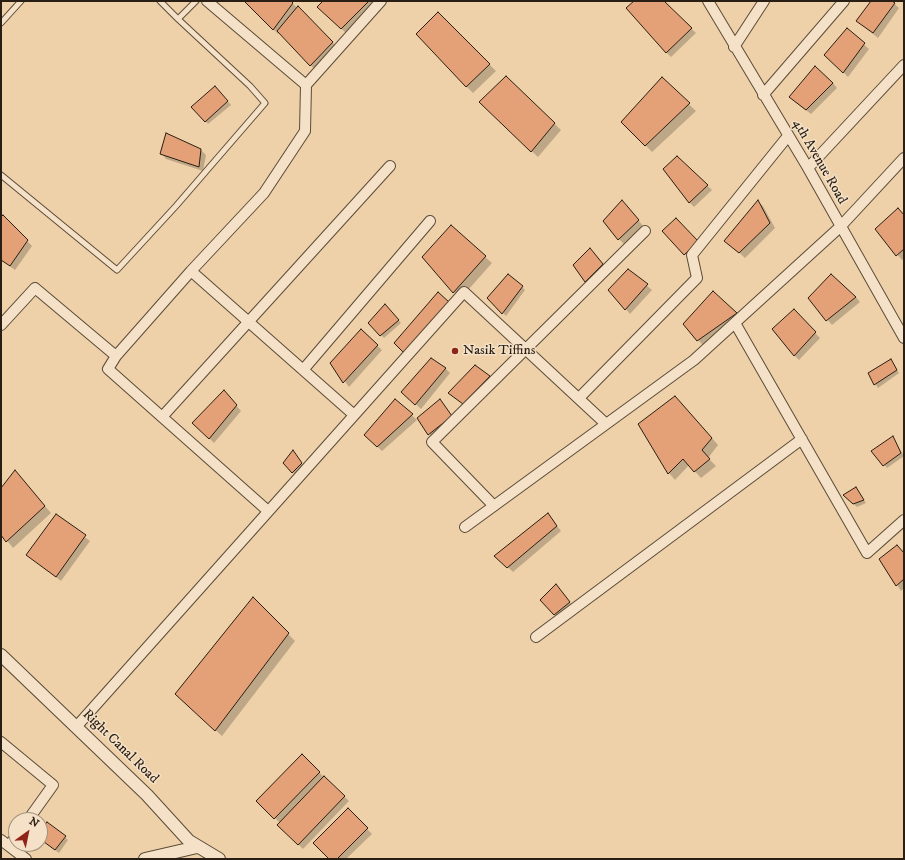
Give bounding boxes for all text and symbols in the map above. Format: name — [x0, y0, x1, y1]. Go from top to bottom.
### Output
street label: 4th Avenue Road — [788, 117, 850, 207]
place label: Nasik Tiffins — [463, 343, 535, 359]
marker: Nasik Tiffins — [450, 346, 460, 356]
street label: Right Canal Road — [78, 707, 162, 787]
north arrow — [8, 812, 48, 852]
text: N — [26, 814, 42, 831]

